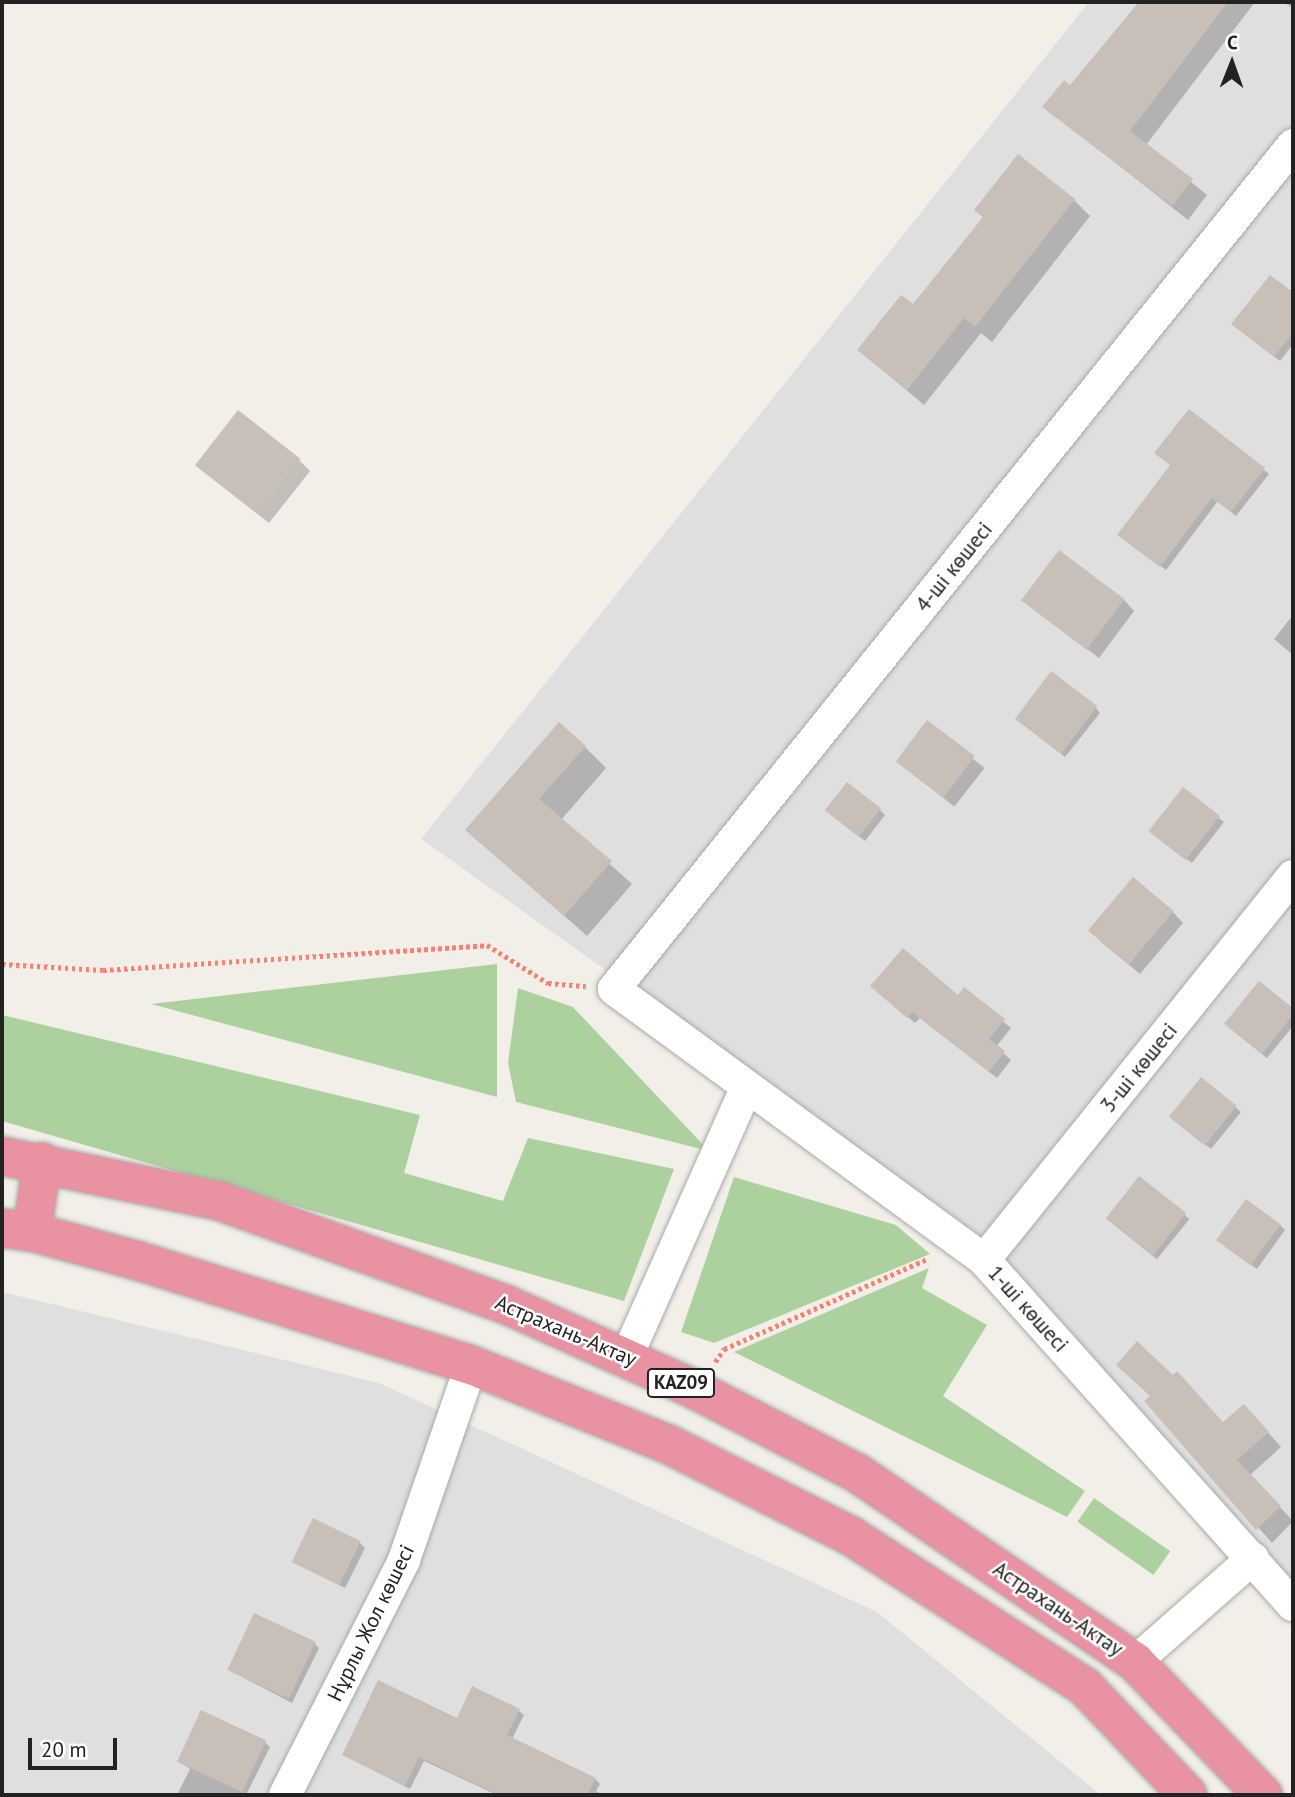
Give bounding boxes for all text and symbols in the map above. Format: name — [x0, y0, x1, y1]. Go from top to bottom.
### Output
north arrow — [1197, 28, 1267, 98]
text: С — [1227, 30, 1238, 54]
street label: 4-шi көшесі — [910, 517, 998, 617]
street label: 3-шi көшесі — [1095, 1018, 1183, 1118]
street label: 1-шi көшесі — [983, 1261, 1073, 1357]
street label: Астрахань-Актау — [491, 1290, 641, 1372]
road number: KAZ09 — [646, 1368, 716, 1399]
street label: Нұрлы Жол көшесі — [322, 1541, 420, 1705]
street label: Астрахань-Актау — [988, 1556, 1128, 1662]
scale bar — [32, 1724, 121, 1768]
text: 20 m — [41, 1736, 87, 1763]

